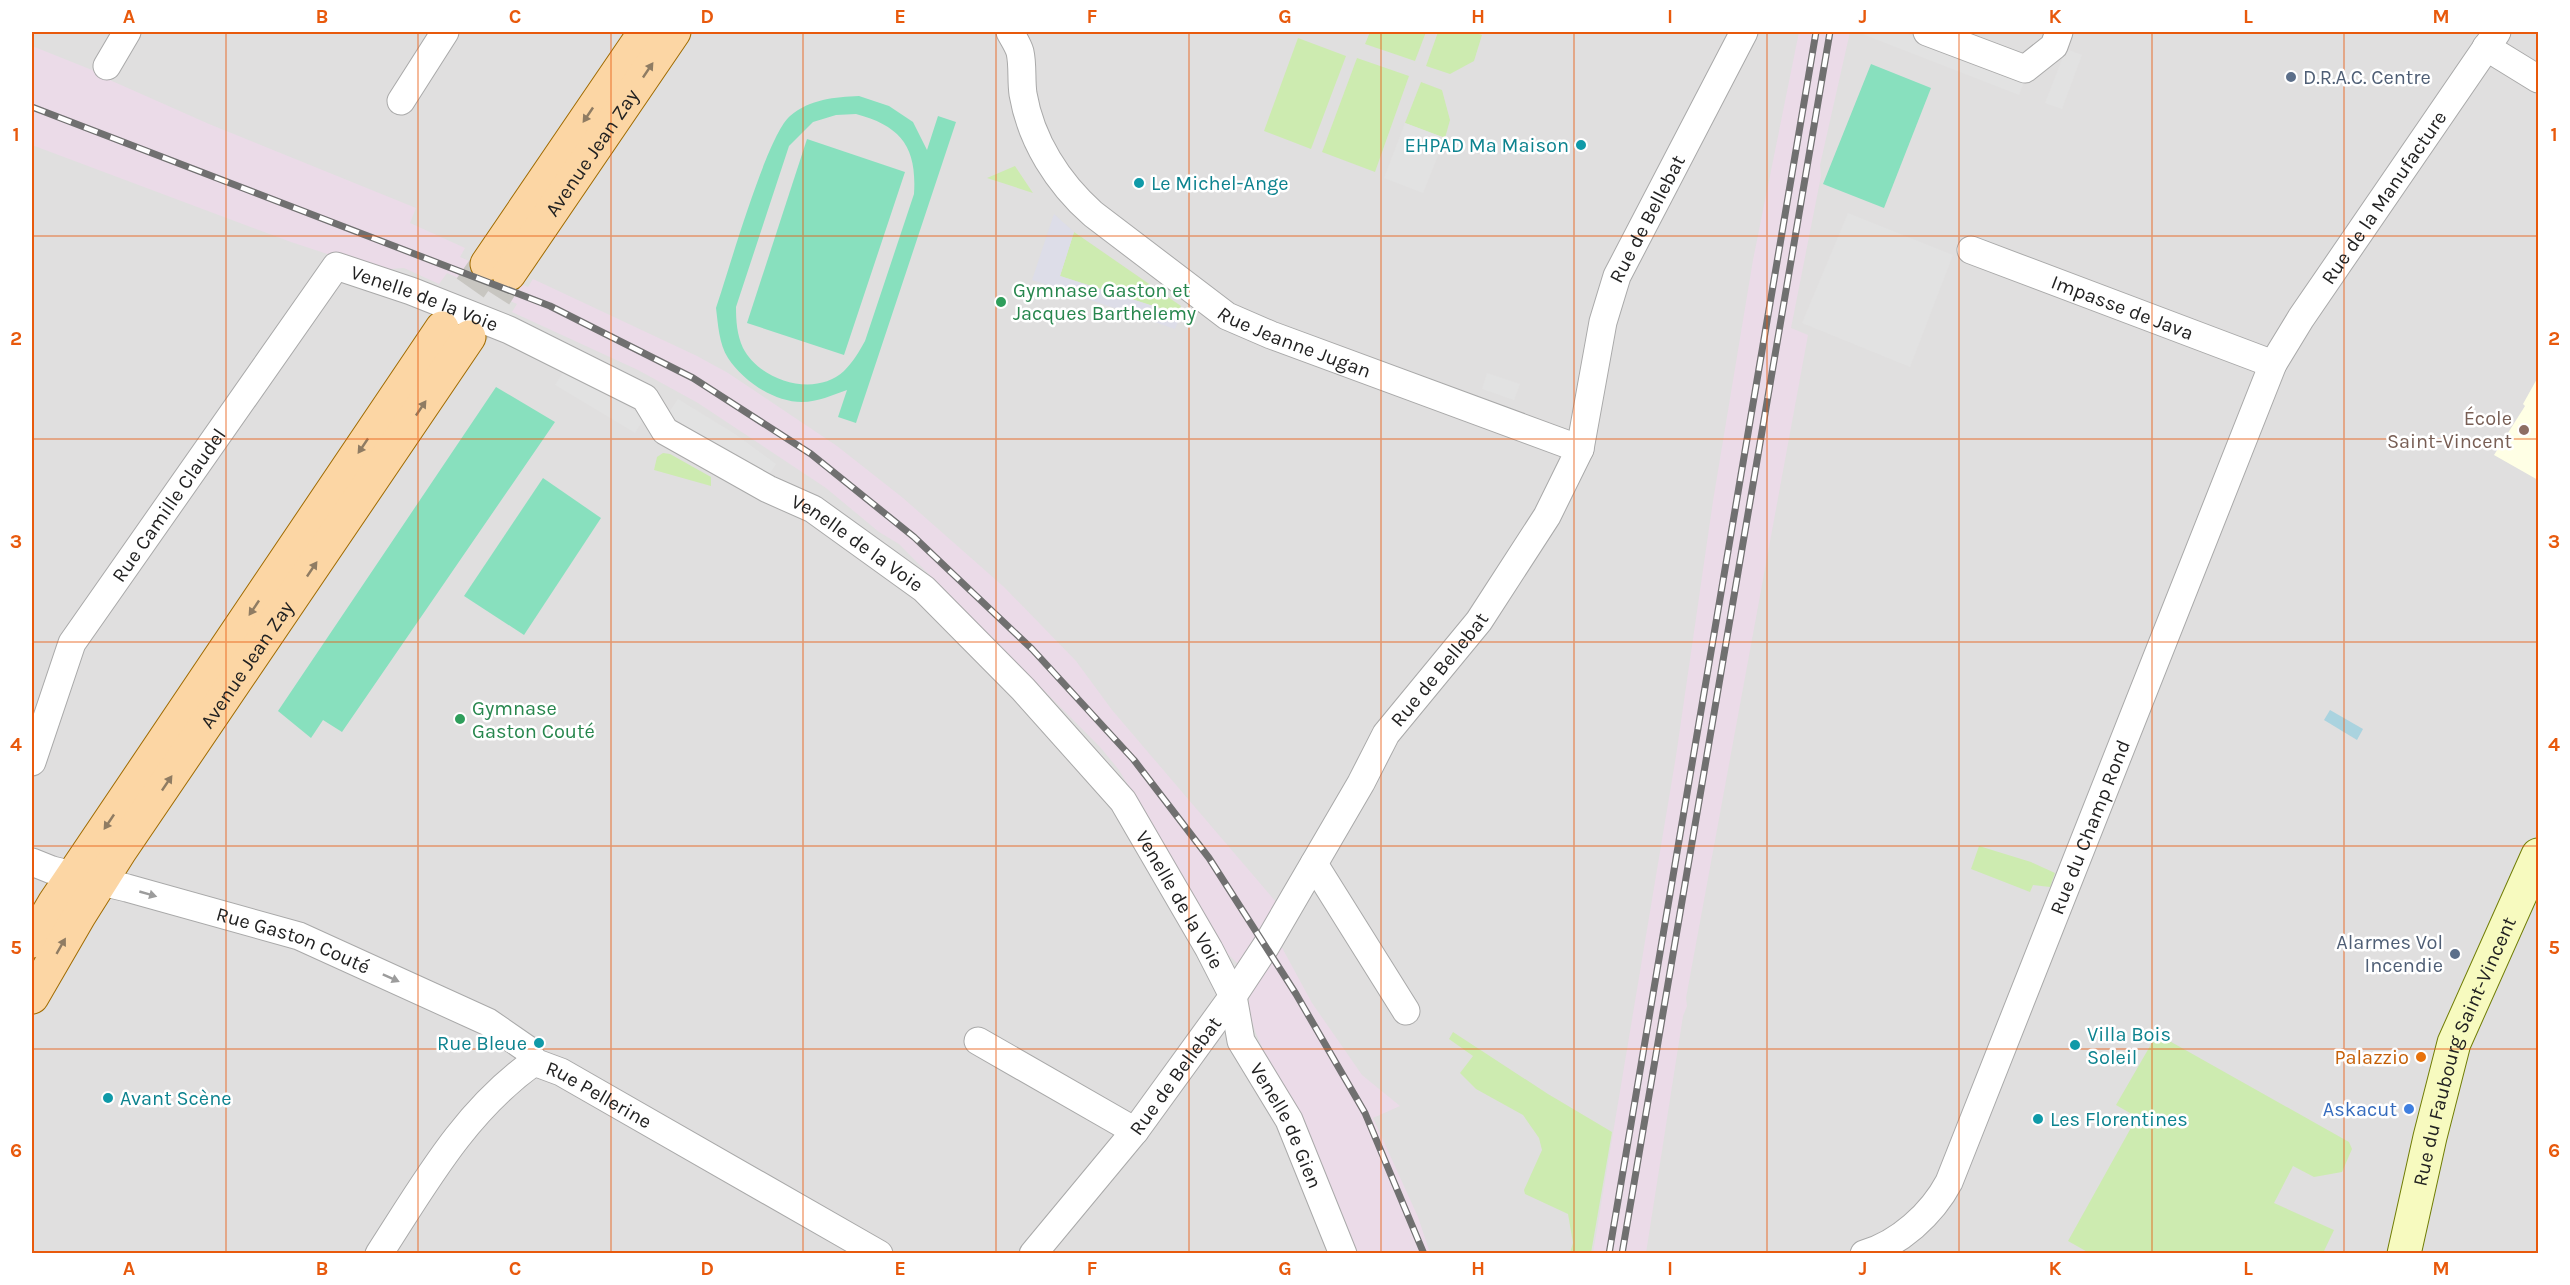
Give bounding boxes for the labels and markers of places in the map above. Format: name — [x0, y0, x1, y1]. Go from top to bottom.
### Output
place label: D.R.A.C. Centre — [2303, 66, 2431, 89]
marker: D.R.A.C. Centre — [2284, 70, 2298, 84]
place label: EHPAD Ma Maison — [1405, 134, 1569, 157]
marker: EHPAD Ma Maison — [1574, 138, 1588, 152]
place label: Le Michel-Ange — [1151, 172, 1289, 195]
marker: Le Michel-Ange — [1132, 176, 1146, 190]
place label: Gymnase Gaston et Jacques Barthelemy — [1013, 279, 1196, 325]
marker: Gymnase Gaston et Jacques Barthelemy — [994, 295, 1008, 309]
place label: École Saint-Vincent — [2387, 406, 2512, 453]
marker: École Saint-Vincent — [2517, 423, 2531, 437]
place label: Gymnase Gaston Couté — [472, 697, 595, 743]
marker: Gymnase Gaston Couté — [453, 712, 467, 726]
place label: Alarmes Vol Incendie — [2336, 931, 2443, 977]
marker: Alarmes Vol Incendie — [2448, 947, 2462, 961]
place label: Villa Bois Soleil — [2087, 1023, 2171, 1069]
place label: Rue Bleue — [437, 1032, 527, 1055]
marker: Rue Bleue — [532, 1036, 546, 1050]
marker: Villa Bois Soleil — [2068, 1038, 2082, 1052]
place label: Palazzio — [2334, 1046, 2409, 1069]
marker: Palazzio — [2414, 1050, 2428, 1064]
place label: Avant Scène — [120, 1087, 231, 1110]
marker: Avant Scène — [101, 1091, 115, 1105]
place label: Askacut — [2323, 1098, 2397, 1121]
marker: Askacut — [2402, 1102, 2416, 1116]
place label: Les Florentines — [2050, 1108, 2188, 1131]
marker: Les Florentines — [2031, 1112, 2045, 1126]

